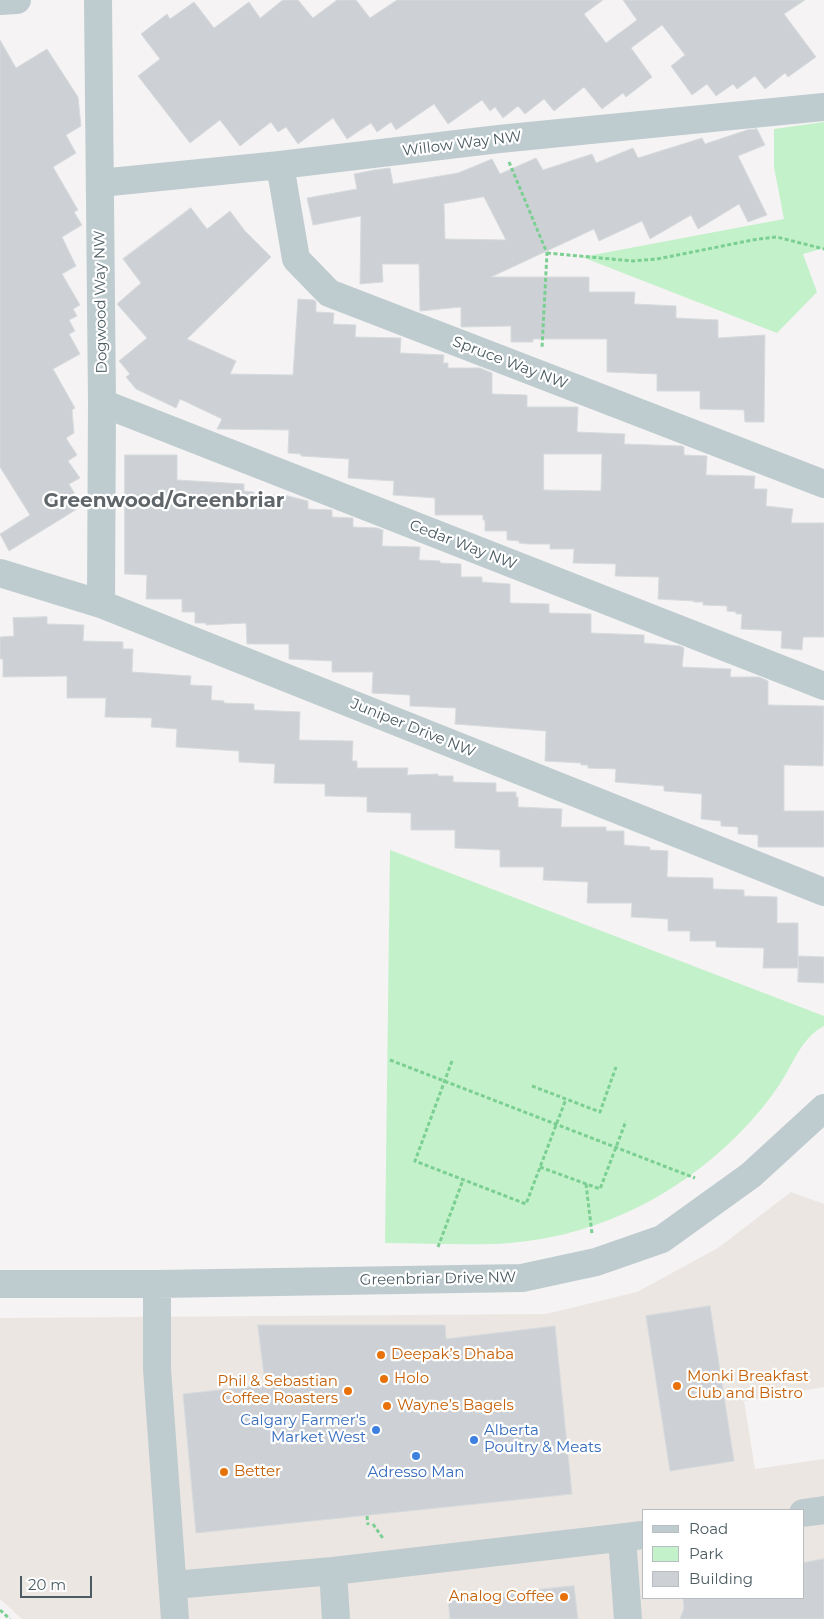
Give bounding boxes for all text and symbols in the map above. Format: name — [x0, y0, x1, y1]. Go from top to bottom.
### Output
street label: Willow Way NW — [401, 128, 523, 160]
street label: Dogwood Way NW — [91, 230, 111, 374]
street label: Spruce Way NW — [450, 333, 570, 393]
district label: Greenwood/Greenbriar — [44, 489, 284, 513]
street label: Cedar Way NW — [407, 516, 519, 574]
street label: Juniper Drive NW — [348, 695, 478, 761]
street label: Greenbriar Drive NW — [360, 1269, 516, 1289]
place label: Deepak’s Dhaba — [391, 1346, 514, 1364]
marker: Deepak’s Dhaba — [375, 1349, 387, 1361]
place label: Monki Breakfast Club and Bistro — [687, 1368, 809, 1403]
place label: Holo — [394, 1370, 429, 1388]
place label: Phil & Sebastian Coffee Roasters — [217, 1373, 338, 1408]
marker: Holo — [378, 1373, 390, 1385]
marker: Monki Breakfast Club and Bistro — [671, 1380, 683, 1392]
marker: Phil & Sebastian Coffee Roasters — [342, 1385, 354, 1397]
place label: Wayne’s Bagels — [397, 1397, 514, 1415]
marker: Wayne’s Bagels — [381, 1400, 393, 1412]
place label: Calgary Farmer's Market West — [240, 1412, 366, 1447]
place label: Alberta Poultry & Meats — [484, 1422, 601, 1457]
marker: Calgary Farmer's Market West — [370, 1424, 382, 1436]
marker: Alberta Poultry & Meats — [468, 1434, 480, 1446]
marker: Adresso Man — [410, 1450, 422, 1462]
place label: Better — [234, 1463, 281, 1481]
place label: Adresso Man — [367, 1464, 465, 1482]
marker: Better — [218, 1466, 230, 1478]
legend — [642, 1509, 804, 1599]
text: Road — [689, 1519, 728, 1538]
text: Park — [689, 1544, 723, 1563]
scale bar — [22, 1566, 95, 1598]
text: Building — [689, 1569, 753, 1588]
text: 20 m — [28, 1575, 66, 1594]
place label: Analog Coffee — [449, 1588, 554, 1606]
marker: Analog Coffee — [558, 1591, 570, 1603]

